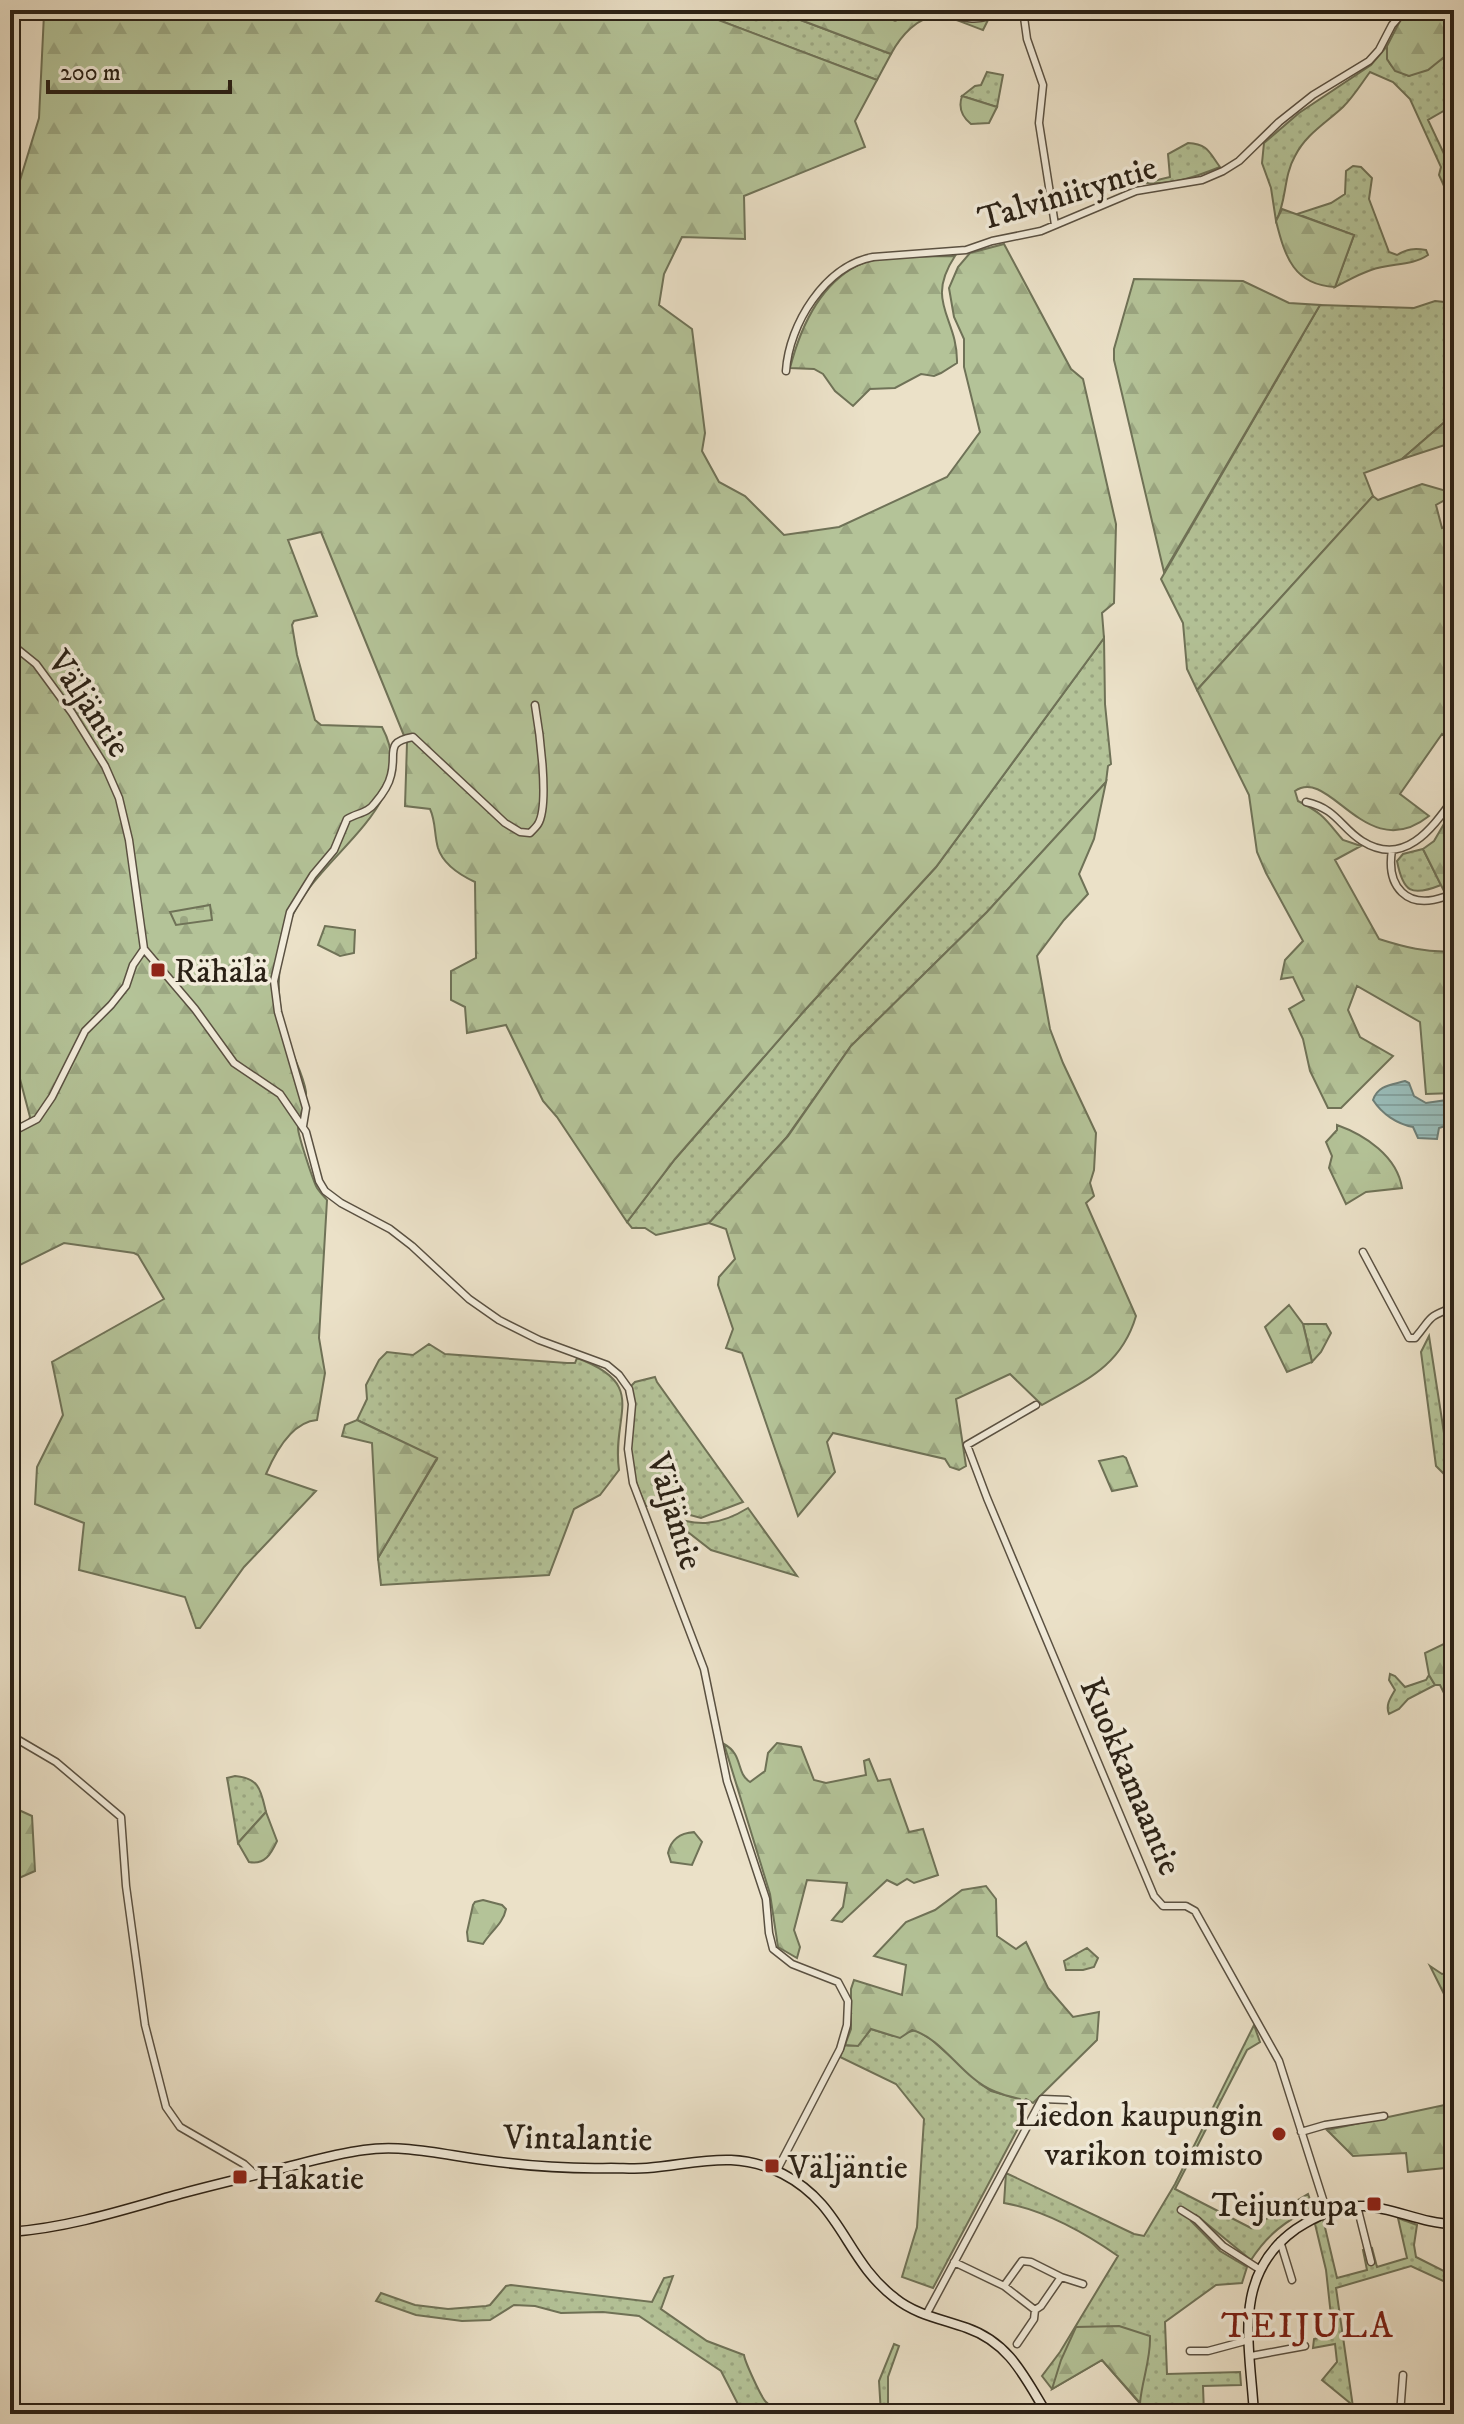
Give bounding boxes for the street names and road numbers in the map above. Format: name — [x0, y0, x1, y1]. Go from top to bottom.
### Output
street label: Talviniityntie — [973, 147, 1162, 241]
street label: Väljäntie — [37, 642, 139, 766]
street label: Väljäntie — [636, 1447, 712, 1575]
street label: Kuokkamaantie — [1070, 1672, 1191, 1882]
street label: Vintalantie — [502, 2117, 653, 2161]

